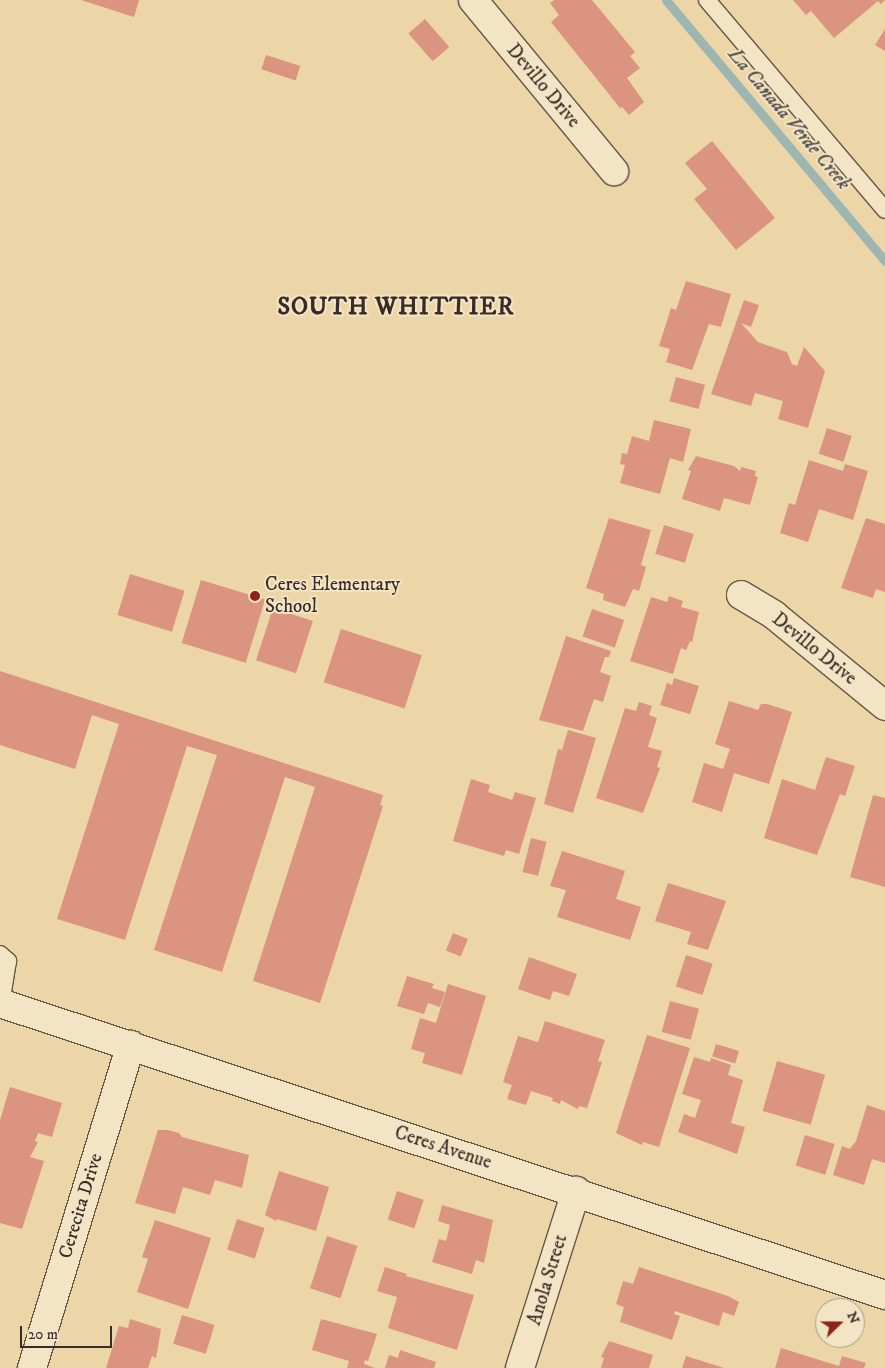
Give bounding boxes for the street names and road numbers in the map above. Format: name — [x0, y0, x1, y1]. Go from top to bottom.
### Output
street label: Devillo Drive — [501, 40, 585, 132]
street label: Devillo Drive — [767, 608, 861, 690]
street label: Ceres Avenue — [392, 1122, 494, 1174]
street label: Cerecita Drive — [54, 1151, 108, 1261]
street label: Anola Street — [523, 1232, 573, 1328]

